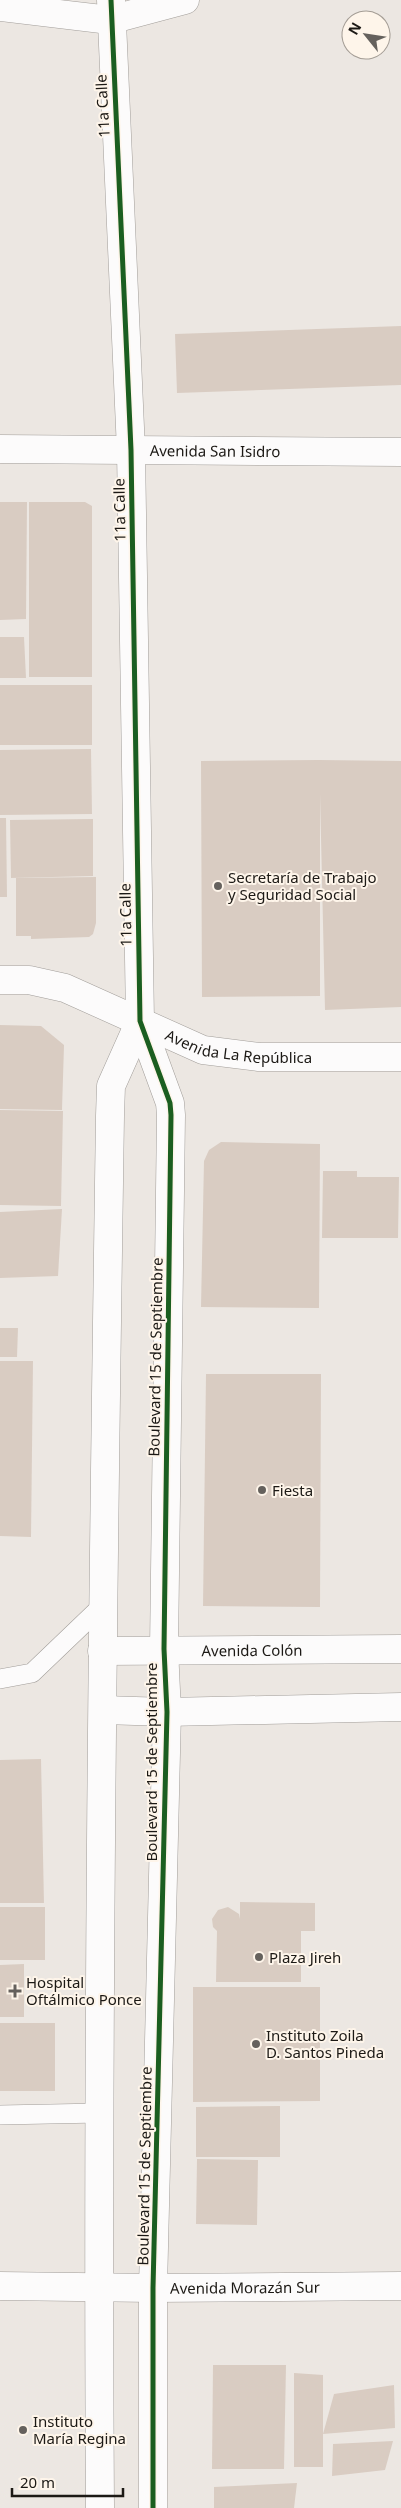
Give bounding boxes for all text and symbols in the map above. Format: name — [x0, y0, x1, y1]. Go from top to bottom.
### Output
north arrow — [341, 10, 391, 60]
text: N — [343, 19, 365, 38]
street label: 11a Calle — [90, 74, 114, 138]
street label: Avenida San Isidro — [150, 440, 280, 461]
street label: 11a Calle — [108, 478, 130, 542]
place label: Secretaría de Trabajo y Seguridad Social — [228, 867, 377, 904]
marker: Secretaría de Trabajo y Seguridad Social — [212, 880, 224, 892]
street label: 11a Calle — [114, 883, 136, 947]
street label: Avenida La República — [162, 1025, 312, 1067]
street label: Boulevard 15 de Septiembre — [143, 1257, 167, 1457]
place label: Fiesta — [272, 1480, 313, 1500]
marker: Fiesta — [256, 1484, 268, 1496]
street label: Avenida Colón — [201, 1640, 303, 1660]
street label: Boulevard 15 de Septiembre — [141, 1662, 161, 1862]
place label: Plaza Jireh — [269, 1947, 341, 1967]
marker: Plaza Jireh — [253, 1951, 265, 1963]
place label: Hospital Oftálmico Ponce — [26, 1972, 142, 2009]
marker: Hospital Oftálmico Ponce — [8, 1984, 22, 1998]
place label: Instituto Zoila D. Santos Pineda — [266, 2025, 384, 2062]
marker: Instituto Zoila D. Santos Pineda — [250, 2038, 262, 2050]
street label: Boulevard 15 de Septiembre — [132, 2066, 156, 2266]
street label: Avenida Morazán Sur — [170, 2277, 320, 2298]
place label: Instituto María Regina — [33, 2411, 126, 2448]
marker: Instituto María Regina — [17, 2424, 29, 2436]
scale bar — [12, 2466, 124, 2498]
text: 20 m — [20, 2472, 55, 2492]

